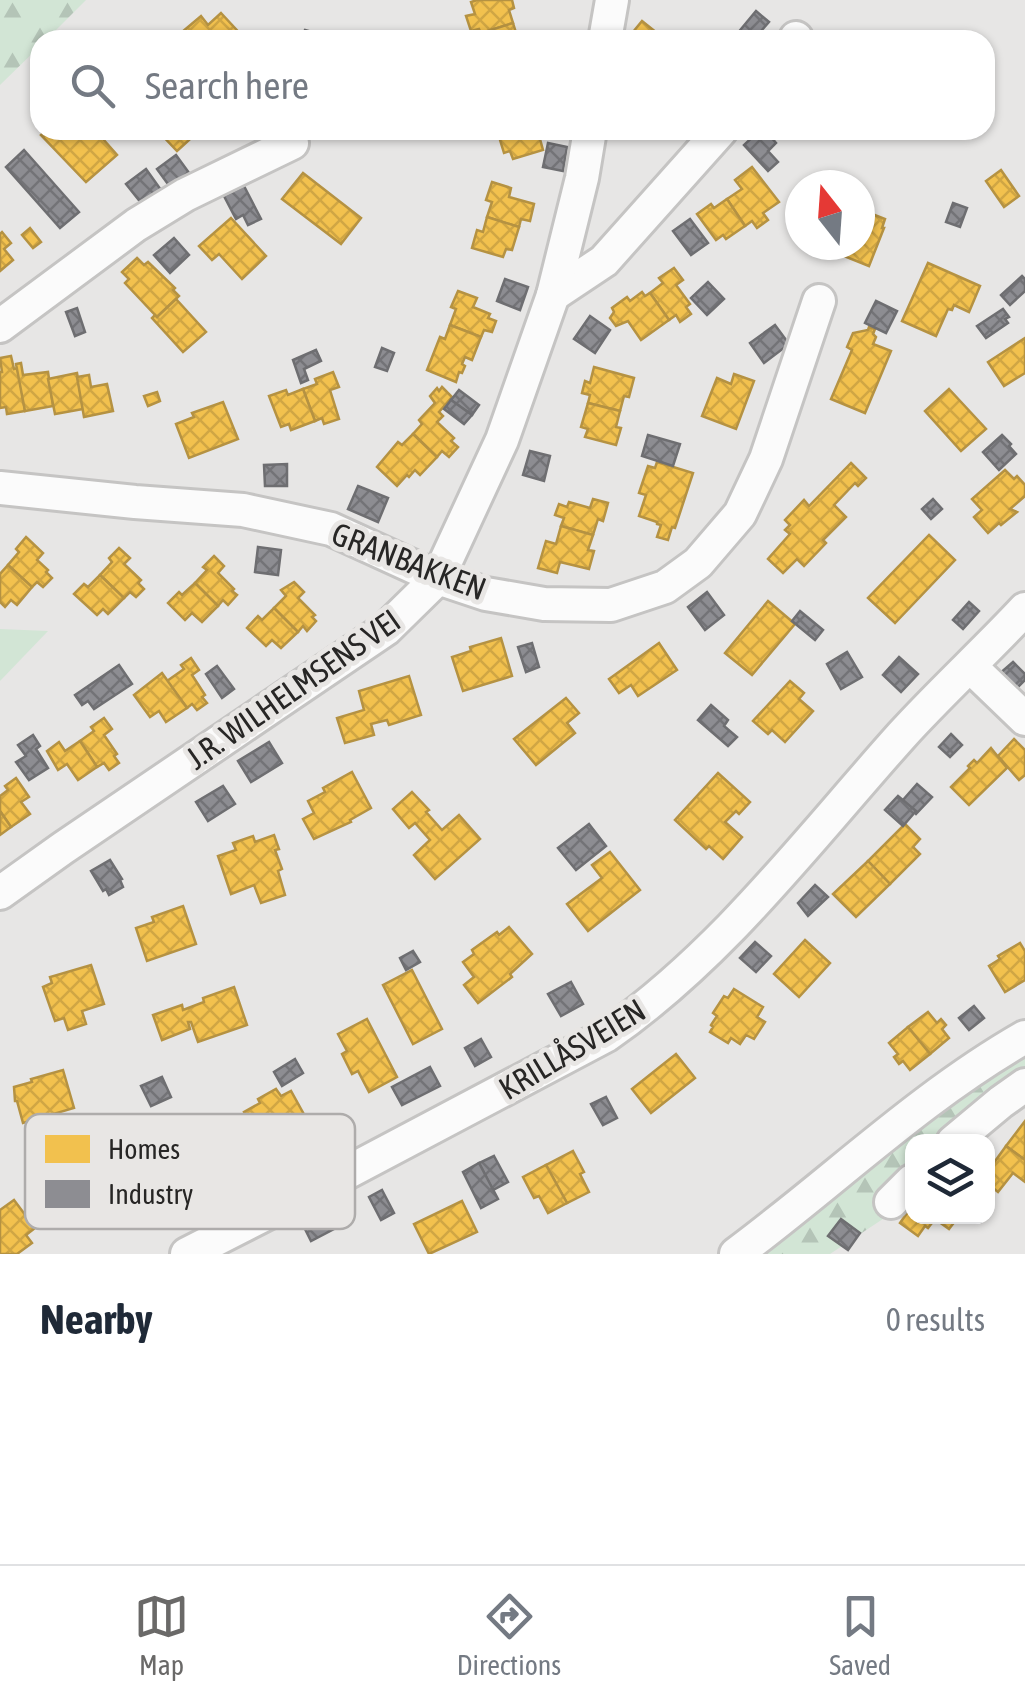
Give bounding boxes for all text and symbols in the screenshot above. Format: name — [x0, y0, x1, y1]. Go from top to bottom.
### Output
search box — [30, 30, 995, 140]
icon: search — [65, 58, 120, 113]
text: Search here — [145, 64, 309, 107]
north arrow — [785, 170, 875, 260]
street label: GRANBAKKEN — [327, 515, 491, 607]
street label: J.R. WILHELMSENS VEI — [179, 601, 407, 777]
street label: KRILLÅSVEIEN — [492, 991, 652, 1107]
legend — [25, 1114, 355, 1229]
text: Homes — [108, 1133, 180, 1165]
map controls — [905, 1134, 995, 1224]
button: layers — [905, 1134, 995, 1224]
text: Industry — [108, 1178, 193, 1210]
text: Nearby — [40, 1295, 153, 1343]
text: 0 results — [886, 1301, 985, 1338]
tab: Map — [134, 1589, 189, 1681]
tab: Directions — [457, 1589, 561, 1681]
tab: Saved — [829, 1589, 891, 1681]

